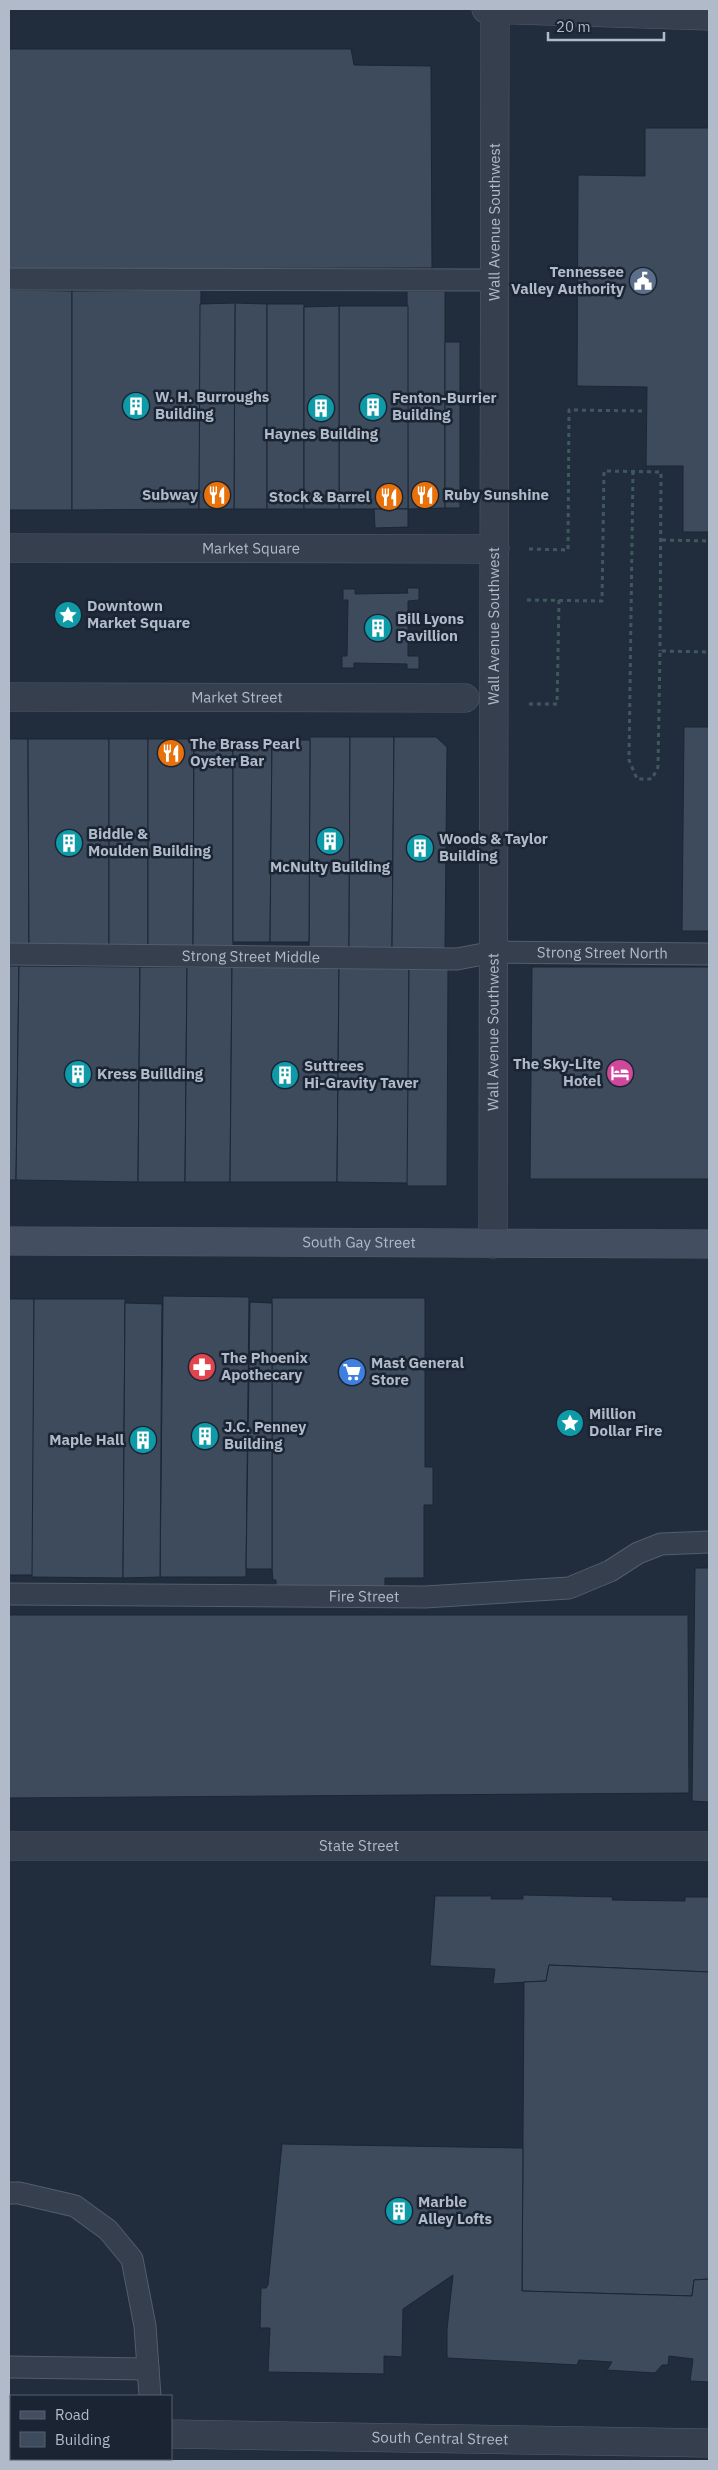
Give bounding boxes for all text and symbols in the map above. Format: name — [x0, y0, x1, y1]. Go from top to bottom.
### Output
scale bar — [548, 10, 664, 42]
text: 20 m — [556, 17, 591, 36]
street label: Wall Avenue Southwest — [485, 143, 504, 301]
place label: Tennessee Valley Authority — [511, 262, 624, 298]
public building icon: Tennessee Valley Authority — [628, 266, 658, 296]
place label: W. H. Burroughs Building — [155, 387, 270, 423]
place label: Fenton-Burrier Building — [392, 388, 497, 424]
building icon: W. H. Burroughs Building — [121, 391, 151, 421]
building icon: Fenton-Burrier Building — [358, 392, 388, 422]
building icon: Haynes Building — [306, 393, 336, 423]
place label: Haynes Building — [264, 424, 379, 443]
restaurant icon: Subway — [202, 480, 232, 510]
restaurant icon: Ruby Sunshine — [410, 480, 440, 510]
restaurant icon: Stock & Barrel — [374, 482, 404, 512]
place label: Subway — [142, 485, 198, 504]
place label: Ruby Sunshine — [444, 485, 549, 504]
place label: Stock & Barrel — [269, 487, 370, 506]
street label: Market Square — [202, 538, 300, 558]
street label: Wall Avenue Southwest — [484, 547, 503, 705]
place label: Downtown Market Square — [87, 596, 190, 632]
place icon: Downtown Market Square — [53, 600, 83, 630]
place label: Bill Lyons Pavillion — [397, 609, 465, 645]
building icon: Bill Lyons Pavillion — [363, 613, 393, 643]
street label: Market Street — [191, 687, 283, 707]
place label: The Brass Pearl Oyster Bar — [190, 734, 300, 770]
restaurant icon: The Brass Pearl Oyster Bar — [156, 738, 186, 768]
place label: Biddle & Moulden Building — [88, 824, 211, 860]
building icon: McNulty Building — [315, 826, 345, 856]
building icon: Biddle & Moulden Building — [54, 828, 84, 858]
place label: Woods & Taylor Building — [439, 829, 548, 865]
building icon: Woods & Taylor Building — [405, 833, 435, 863]
place label: McNulty Building — [270, 857, 391, 876]
street label: Strong Street North — [537, 942, 668, 963]
street label: Strong Street Middle — [182, 946, 320, 966]
street label: Wall Avenue Southwest — [483, 953, 502, 1111]
place label: The Sky-Lite Hotel — [513, 1054, 601, 1090]
place label: Suttrees Hi-Gravity Taver — [304, 1056, 419, 1092]
hotel icon: The Sky-Lite Hotel — [605, 1058, 635, 1088]
building icon: Kress Buillding — [63, 1059, 93, 1089]
building icon: Suttrees Hi-Gravity Taver — [270, 1060, 300, 1090]
place label: Kress Buillding — [97, 1064, 204, 1083]
street label: South Gay Street — [302, 1232, 416, 1252]
place label: The Phoenix Apothecary — [221, 1348, 309, 1384]
pharmacy icon: The Phoenix Apothecary — [187, 1352, 217, 1382]
place label: Mast General Store — [371, 1353, 465, 1389]
supermarket icon: Mast General Store — [337, 1357, 367, 1387]
place label: Million Dollar Fire — [589, 1404, 663, 1440]
place icon: Million Dollar Fire — [555, 1408, 585, 1438]
place label: J.C. Penney Building — [224, 1417, 306, 1453]
building icon: J.C. Penney Building — [190, 1421, 220, 1451]
building icon: Maple Hall — [128, 1425, 158, 1455]
place label: Maple Hall — [49, 1430, 124, 1449]
street label: Fire Street — [329, 1586, 399, 1606]
street label: State Street — [319, 1836, 399, 1855]
place label: Marble Alley Lofts — [418, 2192, 492, 2228]
building icon: Marble Alley Lofts — [384, 2196, 414, 2226]
legend — [10, 2395, 172, 2460]
text: Road — [55, 2405, 90, 2424]
street label: South Central Street — [371, 2427, 508, 2449]
text: Building — [55, 2430, 110, 2449]

